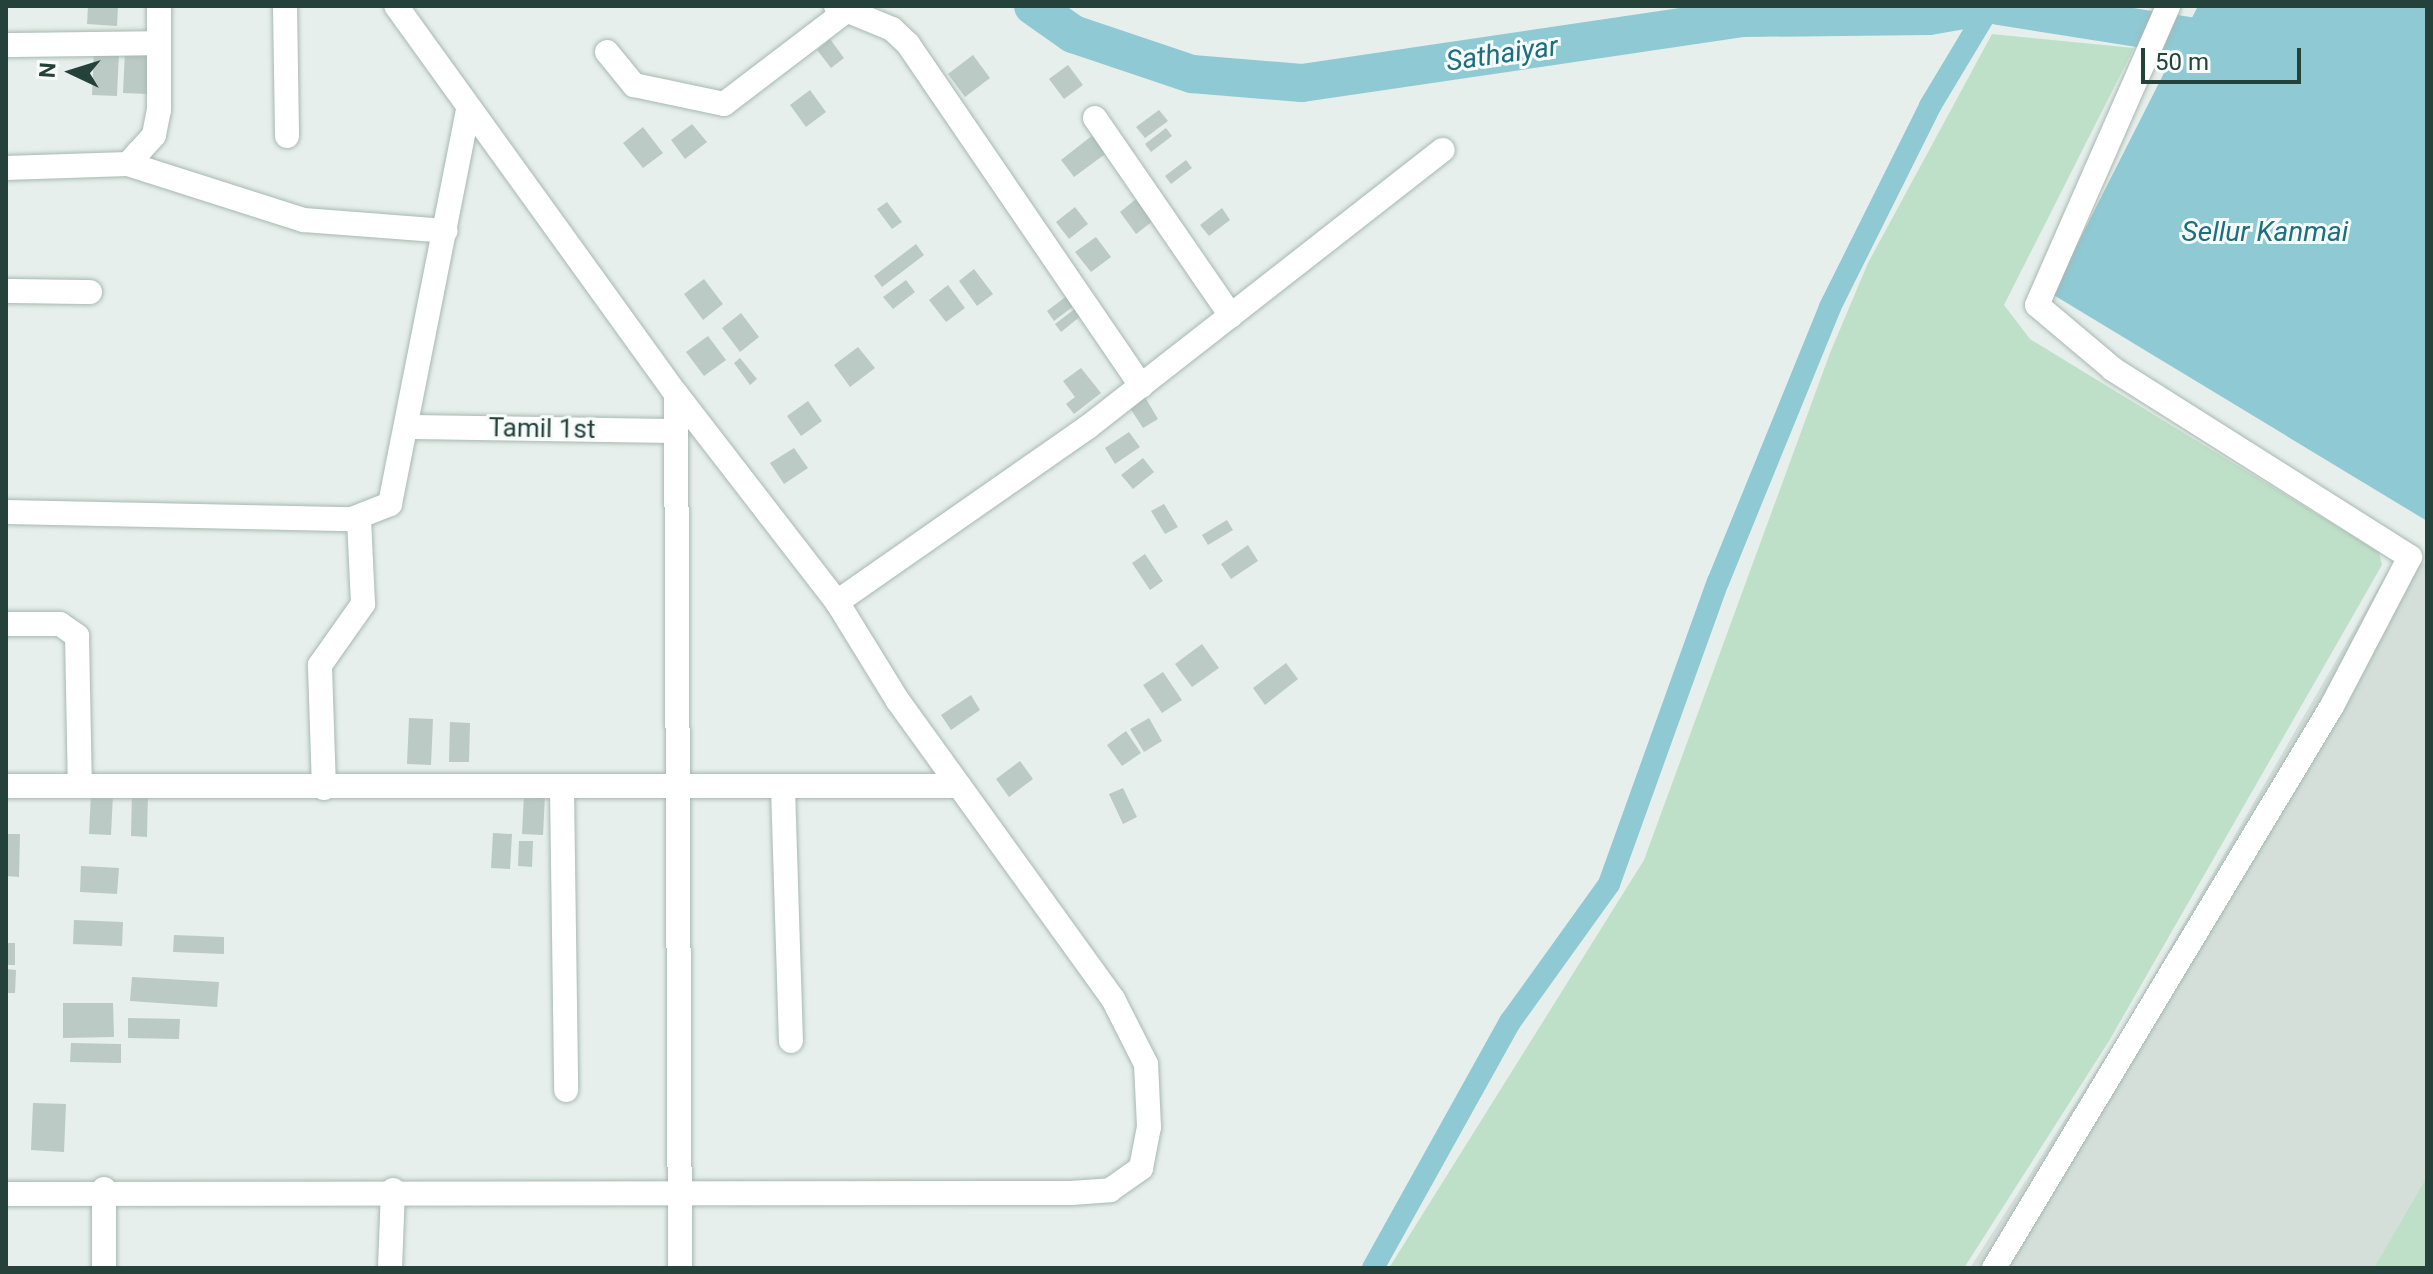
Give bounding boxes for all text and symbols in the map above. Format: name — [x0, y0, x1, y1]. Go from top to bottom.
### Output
water label: Sathaiyar — [1444, 30, 1560, 78]
north arrow — [32, 32, 112, 112]
scale bar — [2145, 32, 2305, 82]
text: 50 m — [2155, 48, 2209, 76]
text: N — [35, 62, 61, 79]
water label: Sellur Kanmai — [2182, 215, 2348, 249]
street label: Tamil 1st — [488, 412, 596, 446]

